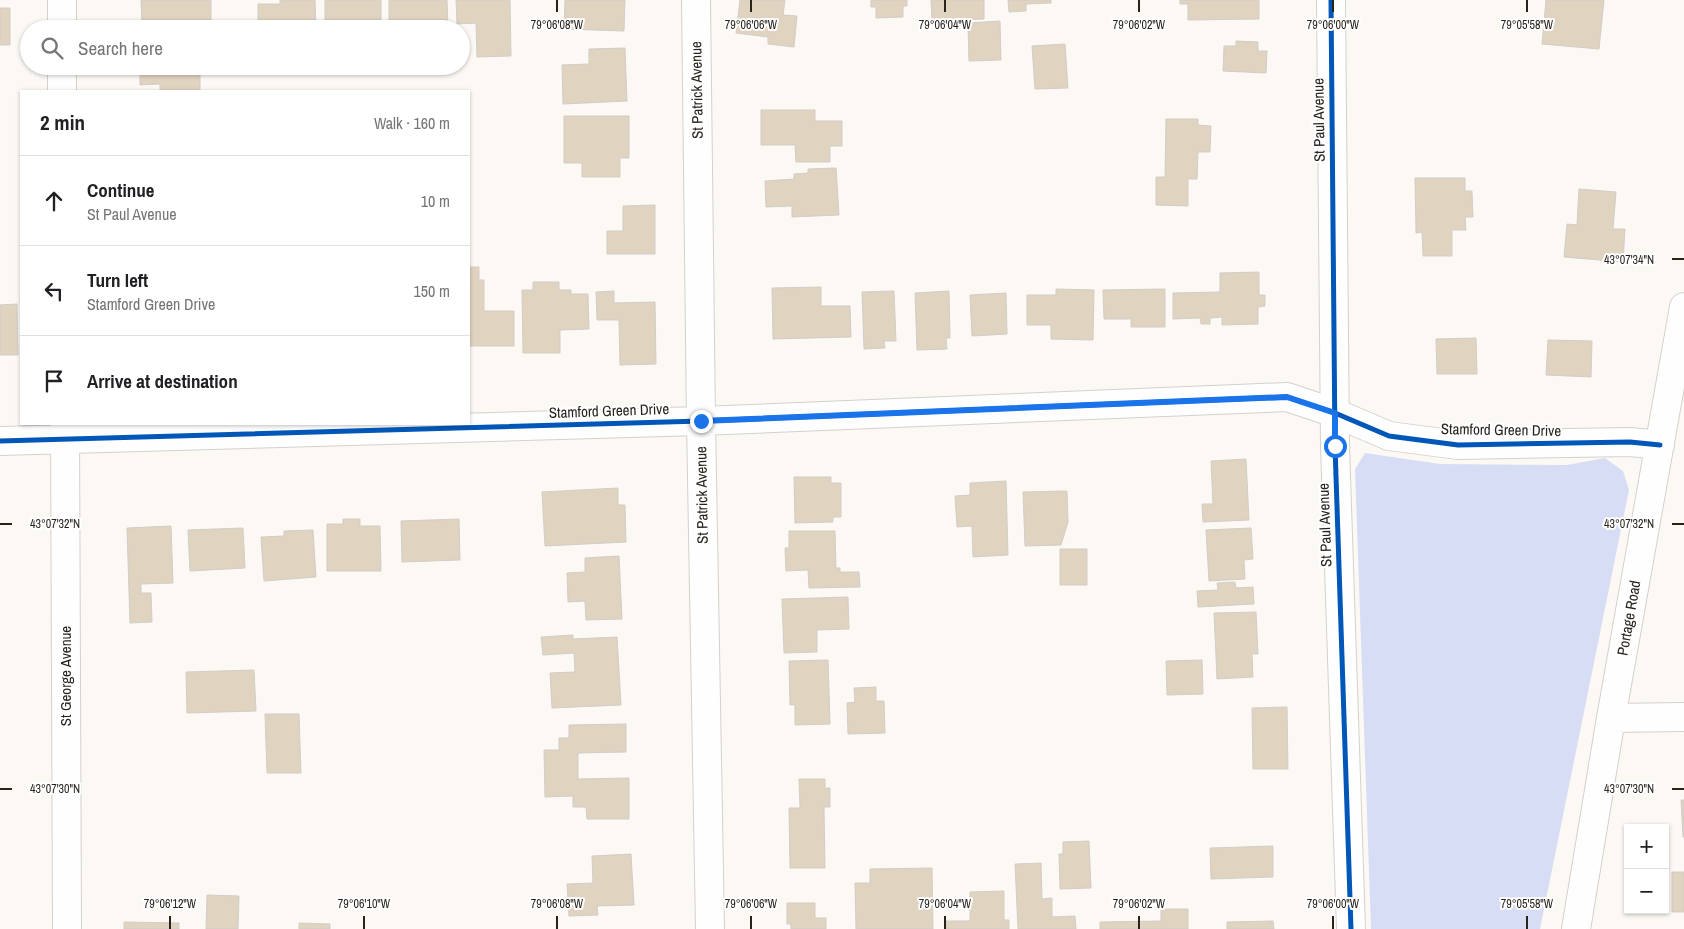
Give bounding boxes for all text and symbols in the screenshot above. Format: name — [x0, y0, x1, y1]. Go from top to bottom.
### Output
text: 79°06'08"W — [531, 17, 584, 33]
text: 79°06'06"W — [725, 17, 778, 33]
text: 79°06'04"W — [919, 17, 972, 33]
text: 79°06'02"W — [1113, 17, 1166, 33]
text: 79°06'00"W — [1307, 17, 1360, 33]
text: 79°05'58"W — [1501, 17, 1554, 33]
search box — [20, 20, 470, 75]
icon: search — [38, 34, 66, 62]
text: Search here — [78, 35, 163, 61]
street label: St Patrick Avenue — [685, 41, 708, 139]
street label: St Paul Avenue — [1307, 78, 1330, 162]
text: 2 min — [40, 108, 85, 137]
text: Walk · 160 m — [374, 112, 450, 134]
text: Continue — [87, 177, 155, 203]
icon: ahead — [40, 187, 68, 215]
text: 10 m — [421, 190, 450, 212]
text: St Paul Avenue — [87, 203, 177, 225]
text: 43°07'34"N — [1604, 252, 1654, 268]
text: Turn left — [87, 267, 148, 293]
icon: left — [40, 277, 68, 305]
text: 150 m — [414, 280, 450, 302]
text: Stamford Green Drive — [87, 293, 215, 315]
icon: arrive — [40, 367, 68, 395]
text: Arrive at destination — [87, 368, 238, 394]
street label: Stamford Green Drive — [548, 398, 670, 423]
route end — [690, 410, 713, 433]
street label: Stamford Green Drive — [1441, 418, 1561, 441]
route start — [1324, 435, 1347, 458]
street label: St Patrick Avenue — [690, 446, 713, 544]
street label: St Paul Avenue — [1313, 483, 1336, 567]
text: 43°07'32"N — [30, 516, 80, 532]
text: 43°07'32"N — [1604, 516, 1654, 532]
street label: Portage Road — [1612, 579, 1645, 657]
street label: St George Avenue — [55, 626, 76, 726]
text: 43°07'30"N — [30, 781, 80, 797]
text: 43°07'30"N — [1604, 781, 1654, 797]
map controls — [1624, 824, 1669, 914]
button: + — [1624, 824, 1669, 869]
button: − — [1624, 869, 1669, 914]
text: 79°06'12"W — [144, 896, 197, 912]
text: 79°06'10"W — [338, 896, 391, 912]
text: 79°06'08"W — [531, 896, 584, 912]
text: 79°06'06"W — [725, 896, 778, 912]
text: 79°06'04"W — [919, 896, 972, 912]
text: 79°06'02"W — [1113, 896, 1166, 912]
text: 79°06'00"W — [1307, 896, 1360, 912]
text: 79°05'58"W — [1501, 896, 1554, 912]

